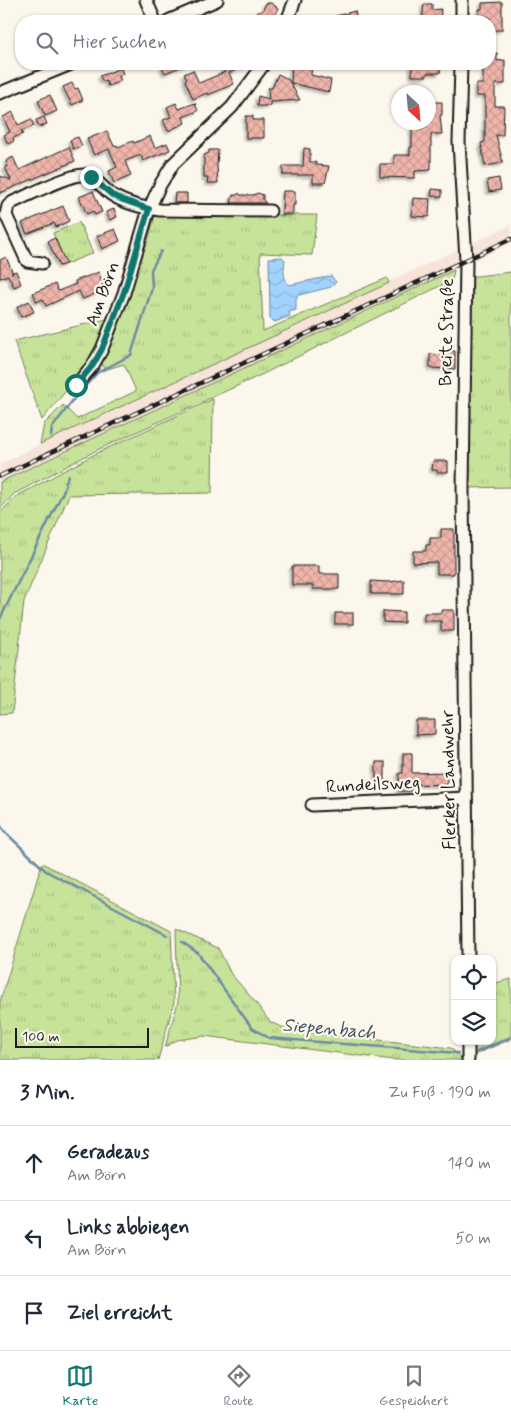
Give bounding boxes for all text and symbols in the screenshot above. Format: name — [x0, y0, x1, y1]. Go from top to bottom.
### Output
search box — [15, 15, 496, 70]
icon: search — [33, 29, 61, 57]
text: Hier suchen — [73, 30, 167, 55]
north arrow — [391, 85, 436, 130]
route end — [80, 166, 103, 189]
street label: Am Börn — [80, 258, 126, 330]
street label: Breite Straße — [434, 278, 460, 386]
route start — [65, 374, 88, 397]
street label: Flerker Landwehr — [436, 709, 462, 850]
street label: Rundeilsweg — [325, 771, 421, 799]
map controls — [451, 955, 496, 1045]
button: locate — [451, 955, 496, 1000]
button: layers — [451, 1000, 496, 1045]
water label: Siepenbach — [281, 1012, 377, 1046]
scale bar — [15, 1025, 149, 1048]
text: 100 m — [22, 1028, 60, 1046]
text: 3 Min. — [20, 1079, 75, 1107]
text: Zu Fuß · 190 m — [388, 1082, 491, 1103]
text: Geradeaus — [67, 1140, 149, 1165]
icon: ahead — [20, 1149, 48, 1177]
text: 140 m — [447, 1153, 491, 1174]
text: Am Börn — [67, 1165, 126, 1186]
text: Links abbiegen — [67, 1215, 189, 1240]
icon: left — [20, 1224, 48, 1252]
text: 50 m — [455, 1228, 491, 1249]
text: Am Börn — [67, 1240, 126, 1261]
icon: arrive — [20, 1299, 48, 1327]
text: Ziel erreicht — [67, 1301, 172, 1326]
tab: Karte — [63, 1362, 98, 1410]
tab: Route — [223, 1362, 254, 1410]
tab: Gespeichert — [379, 1362, 448, 1410]

